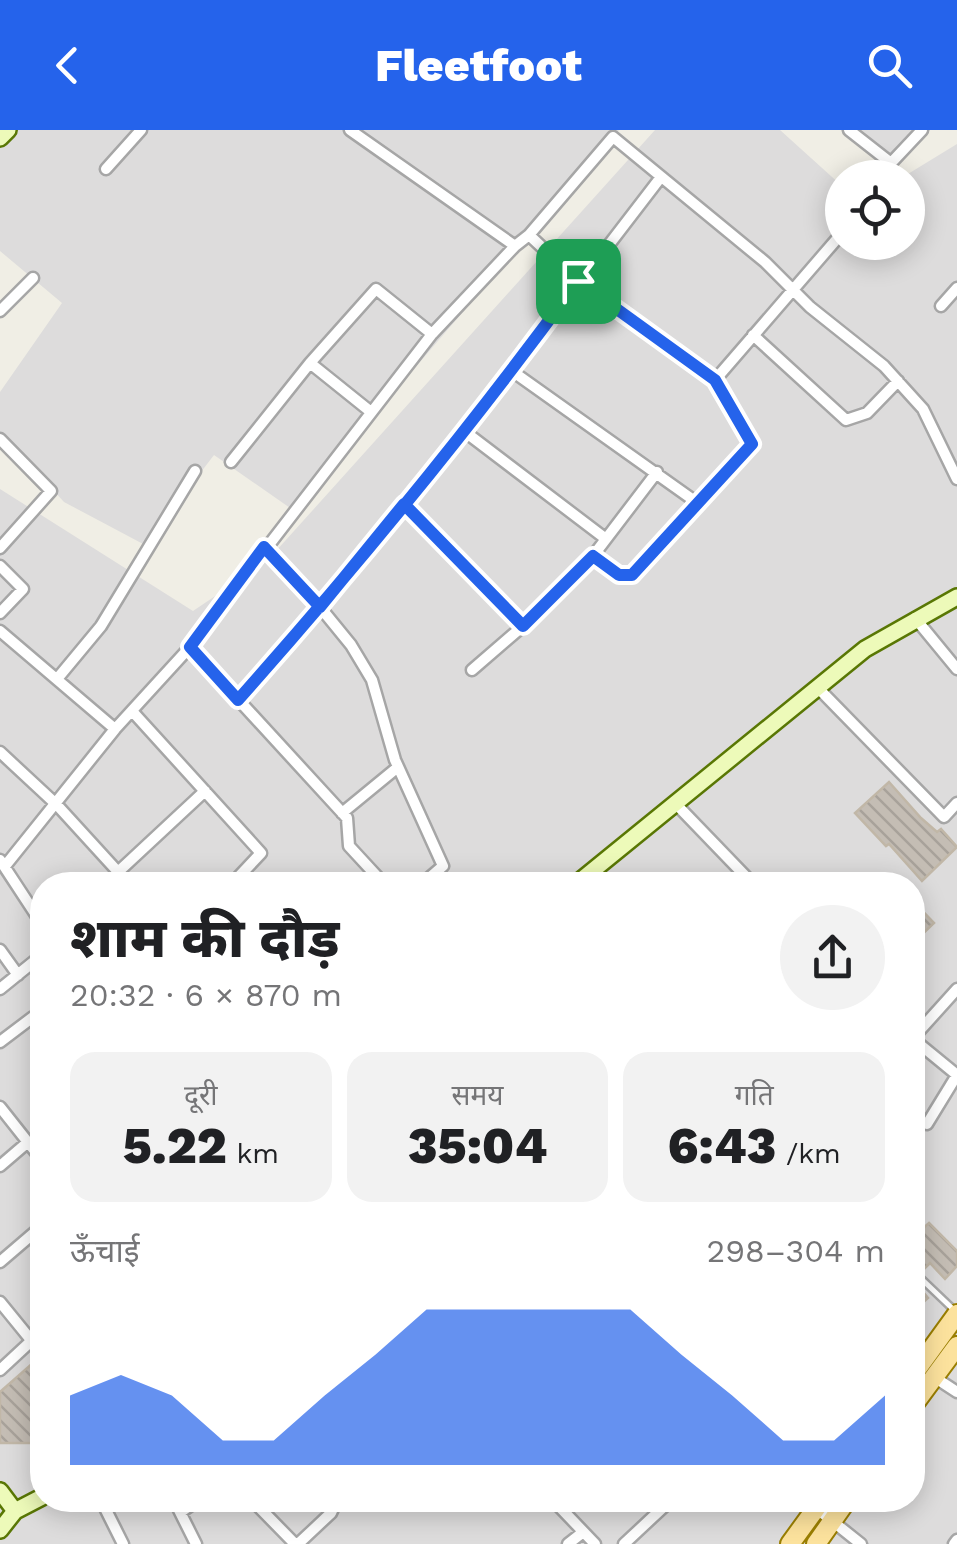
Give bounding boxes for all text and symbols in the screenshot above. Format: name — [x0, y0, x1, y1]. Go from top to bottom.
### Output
icon: back — [40, 38, 95, 93]
icon: search — [862, 38, 917, 93]
text: Fleetfoot — [375, 39, 582, 92]
map controls — [825, 160, 925, 260]
button: locate — [825, 160, 925, 260]
pin — [536, 239, 621, 324]
icon: arrive — [551, 254, 606, 309]
button: share — [780, 905, 885, 1010]
text: शाम की दौड़ — [70, 906, 339, 970]
text: 20:32 · 6 × 870 m — [70, 976, 342, 1014]
text: दूरी — [184, 1079, 218, 1112]
text: समय — [452, 1079, 503, 1112]
text: गति — [735, 1079, 774, 1112]
text: 5.22 — [123, 1116, 227, 1175]
text: 35:04 — [408, 1116, 547, 1175]
text: 6:43 — [668, 1116, 776, 1175]
text: km — [227, 1137, 279, 1170]
text: /km — [776, 1137, 841, 1170]
text: ऊँचाई — [70, 1232, 139, 1270]
text: 298–304 m — [707, 1232, 885, 1270]

